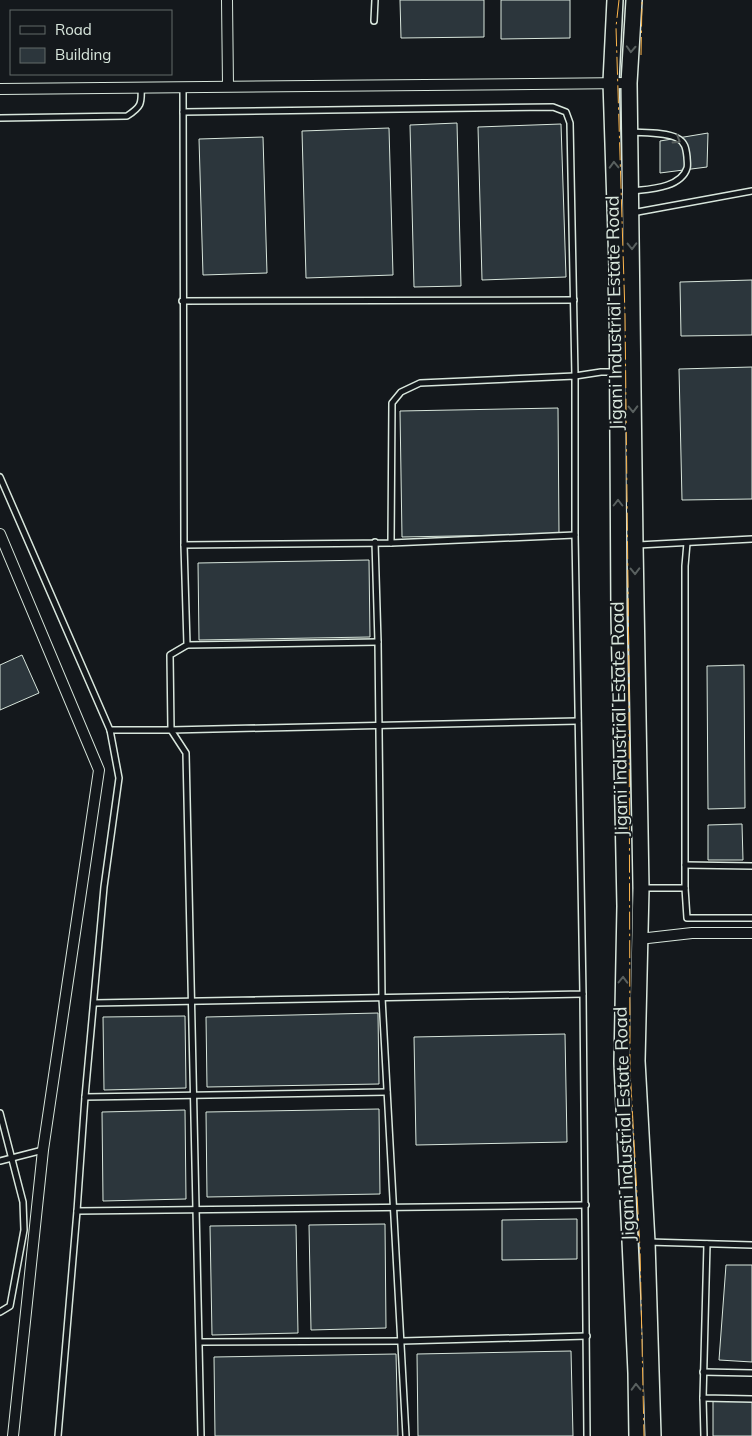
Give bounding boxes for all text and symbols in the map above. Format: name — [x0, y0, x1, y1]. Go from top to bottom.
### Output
legend — [10, 10, 172, 75]
text: Road — [55, 20, 92, 39]
text: Building — [55, 45, 111, 64]
one-way arrow — [626, 45, 637, 53]
one-way arrow — [672, 133, 681, 143]
one-way arrow — [609, 161, 619, 169]
street label: Jigani Industrial Estate Road — [600, 195, 628, 431]
one-way arrow — [626, 242, 637, 250]
one-way arrow — [628, 405, 638, 413]
one-way arrow — [613, 498, 623, 506]
one-way arrow — [630, 567, 641, 575]
street label: Jigani Industrial Estate Road — [605, 601, 633, 837]
one-way arrow — [618, 976, 628, 984]
street label: Jigani Industrial Estate Road — [608, 1006, 640, 1242]
one-way arrow — [631, 1383, 642, 1391]

